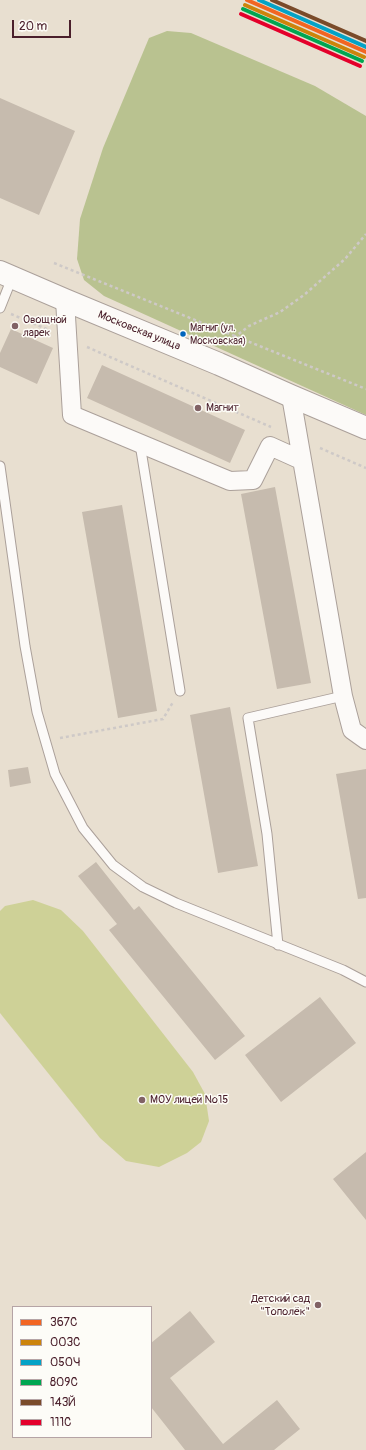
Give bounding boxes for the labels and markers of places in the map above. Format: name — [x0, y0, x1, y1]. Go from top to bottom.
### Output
place label: Овощной ларек — [23, 313, 67, 339]
marker: Овощной ларек — [10, 321, 20, 331]
place label: Магниг (ул. Московская) — [190, 322, 246, 346]
marker: Магниг (ул. Московская) — [178, 329, 188, 339]
place label: Магнит — [206, 401, 239, 415]
marker: Магнит — [193, 403, 203, 413]
place label: МОУ лицей №15 — [150, 1093, 228, 1107]
marker: МОУ лицей №15 — [137, 1095, 147, 1105]
place label: Детский сад "Тополёк" — [251, 1292, 310, 1318]
marker: Детский сад "Тополёк" — [313, 1300, 323, 1310]

